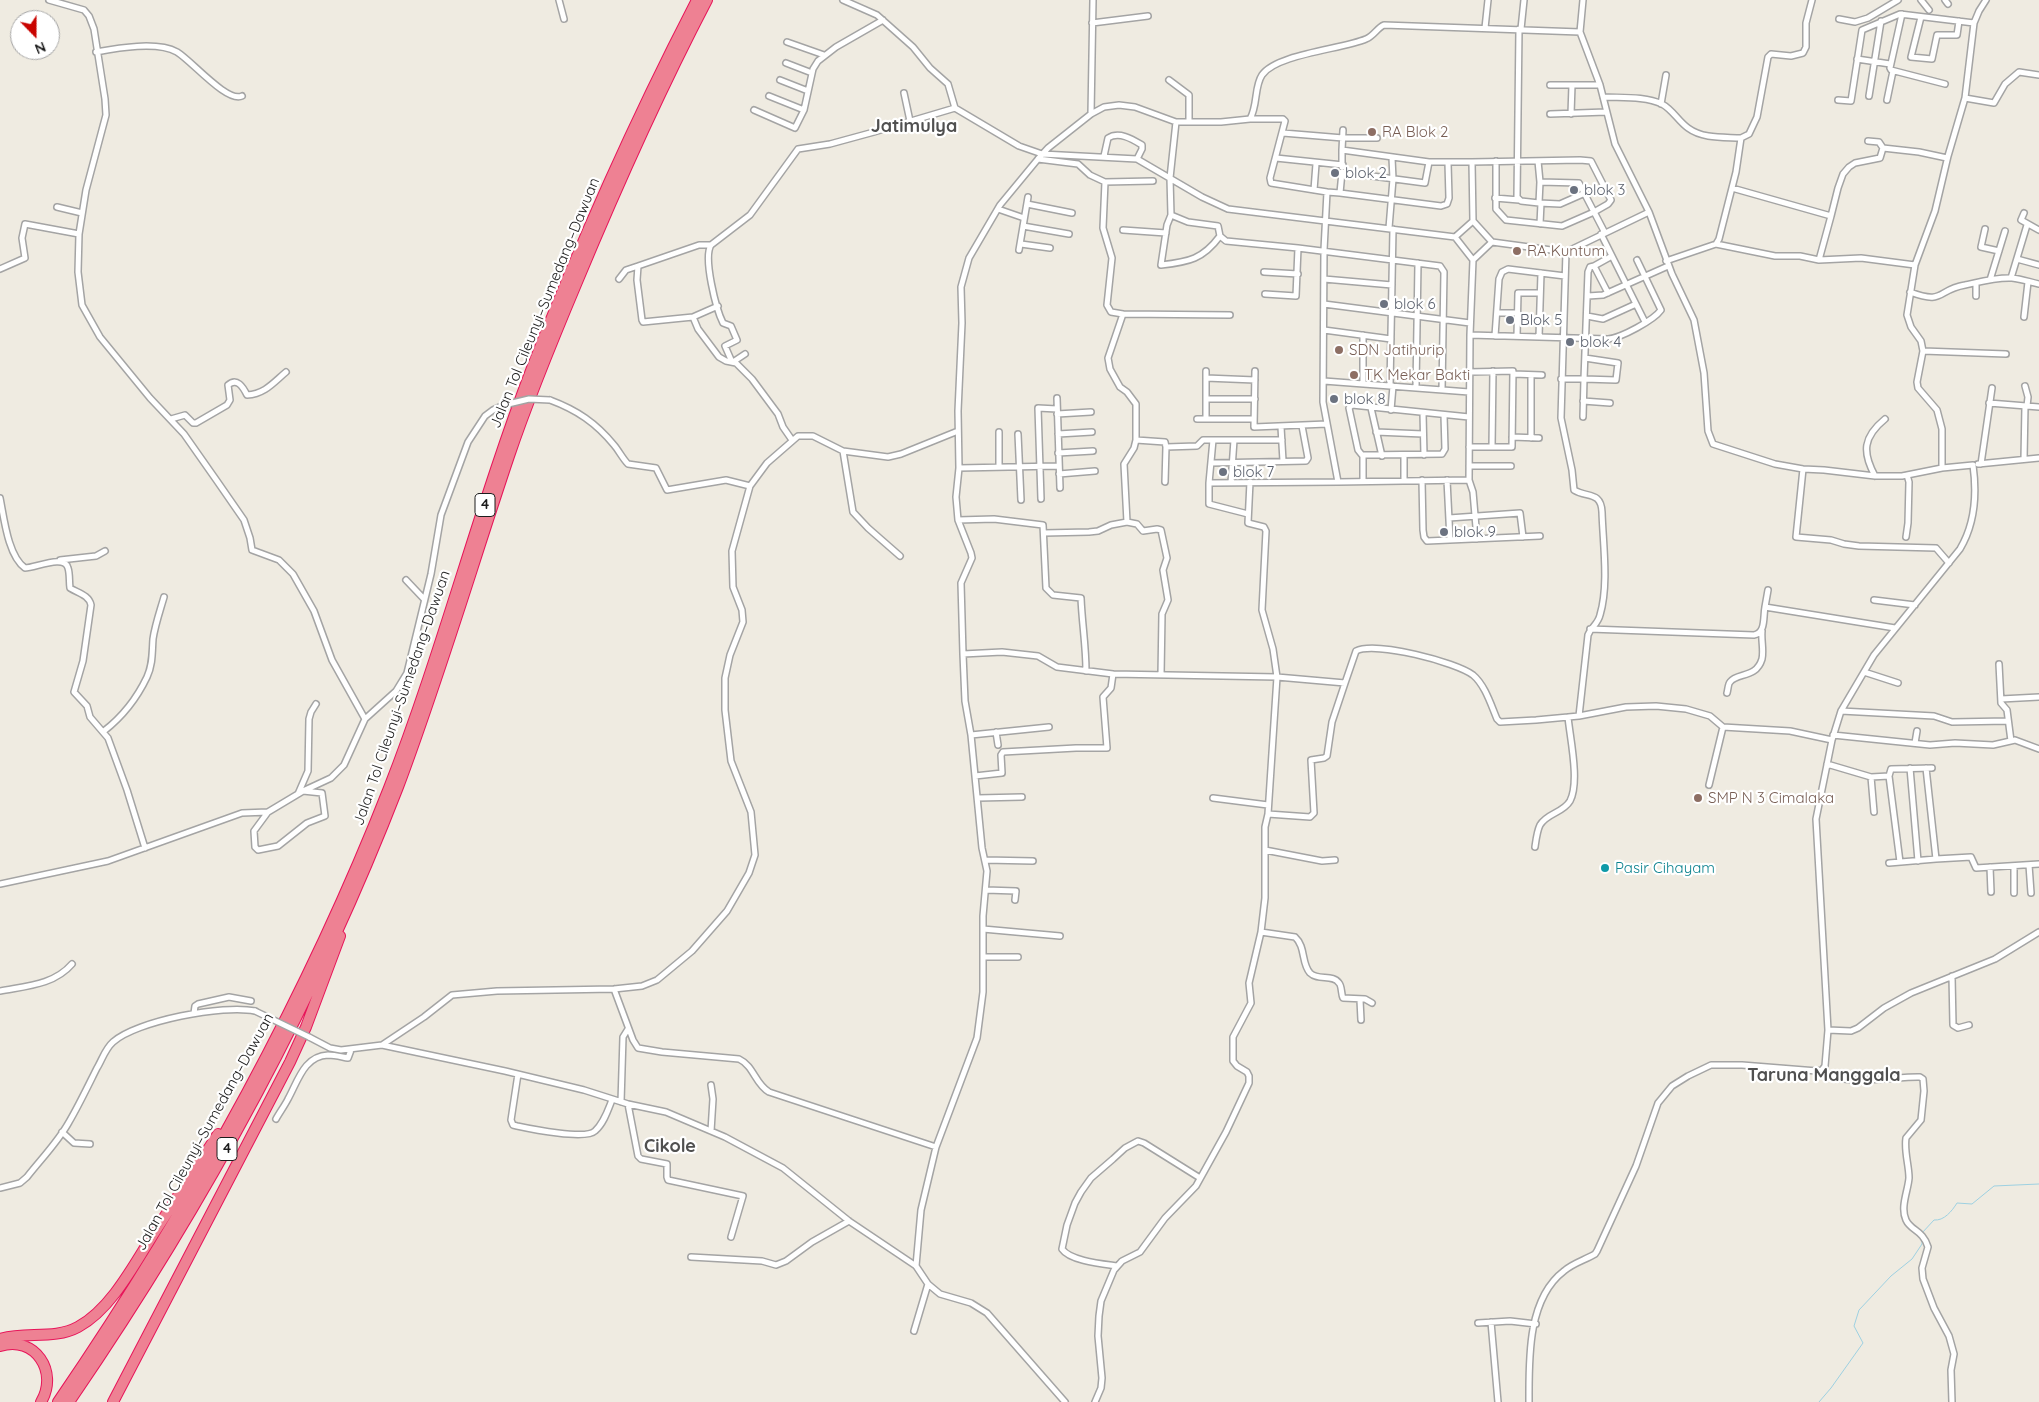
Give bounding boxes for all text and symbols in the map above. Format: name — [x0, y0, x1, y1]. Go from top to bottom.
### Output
north arrow — [10, 10, 60, 60]
text: N — [32, 38, 48, 58]
district label: Jatimulya — [871, 116, 957, 138]
place label: RA Blok 2 — [1382, 123, 1448, 141]
marker: RA Blok 2 — [1366, 126, 1378, 138]
place label: blok 2 — [1345, 164, 1387, 182]
marker: blok 2 — [1329, 167, 1341, 179]
street label: Jalan Tol Cileunyi–Sumedang–Dawuan — [486, 175, 604, 431]
place label: blok 3 — [1584, 181, 1625, 199]
marker: blok 3 — [1568, 184, 1580, 196]
place label: RA Kuntum — [1527, 242, 1605, 260]
marker: RA Kuntum — [1511, 245, 1523, 257]
place label: blok 6 — [1394, 295, 1436, 313]
marker: blok 6 — [1378, 298, 1390, 310]
place label: Blok 5 — [1520, 311, 1562, 329]
marker: Blok 5 — [1504, 314, 1516, 326]
place label: blok 4 — [1580, 333, 1621, 351]
marker: blok 4 — [1564, 336, 1576, 348]
place label: SDN Jatihurip — [1349, 341, 1444, 359]
marker: SDN Jatihurip — [1333, 344, 1345, 356]
place label: TK Mekar Bakti — [1364, 366, 1470, 384]
marker: TK Mekar Bakti — [1348, 369, 1360, 381]
place label: blok 8 — [1344, 390, 1386, 408]
marker: blok 8 — [1328, 393, 1340, 405]
place label: blok 7 — [1233, 463, 1274, 481]
marker: blok 7 — [1217, 466, 1229, 478]
road number: 4 — [475, 494, 495, 516]
place label: blok 9 — [1454, 523, 1496, 541]
marker: blok 9 — [1438, 526, 1450, 538]
street label: Jalan Tol Cileunyi–Sumedang–Dawuan — [350, 568, 454, 828]
place label: SMP N 3 Cimalaka — [1708, 789, 1834, 807]
marker: SMP N 3 Cimalaka — [1692, 792, 1704, 804]
place label: Pasir Cihayam — [1615, 859, 1715, 877]
marker: Pasir Cihayam — [1599, 862, 1611, 874]
street label: Jalan Tol Cileunyi–Sumedang–Dawuan — [132, 1010, 278, 1254]
district label: Taruna Manggala — [1747, 1065, 1901, 1087]
district label: Cikole — [644, 1136, 696, 1158]
road number: 4 — [217, 1138, 237, 1160]

